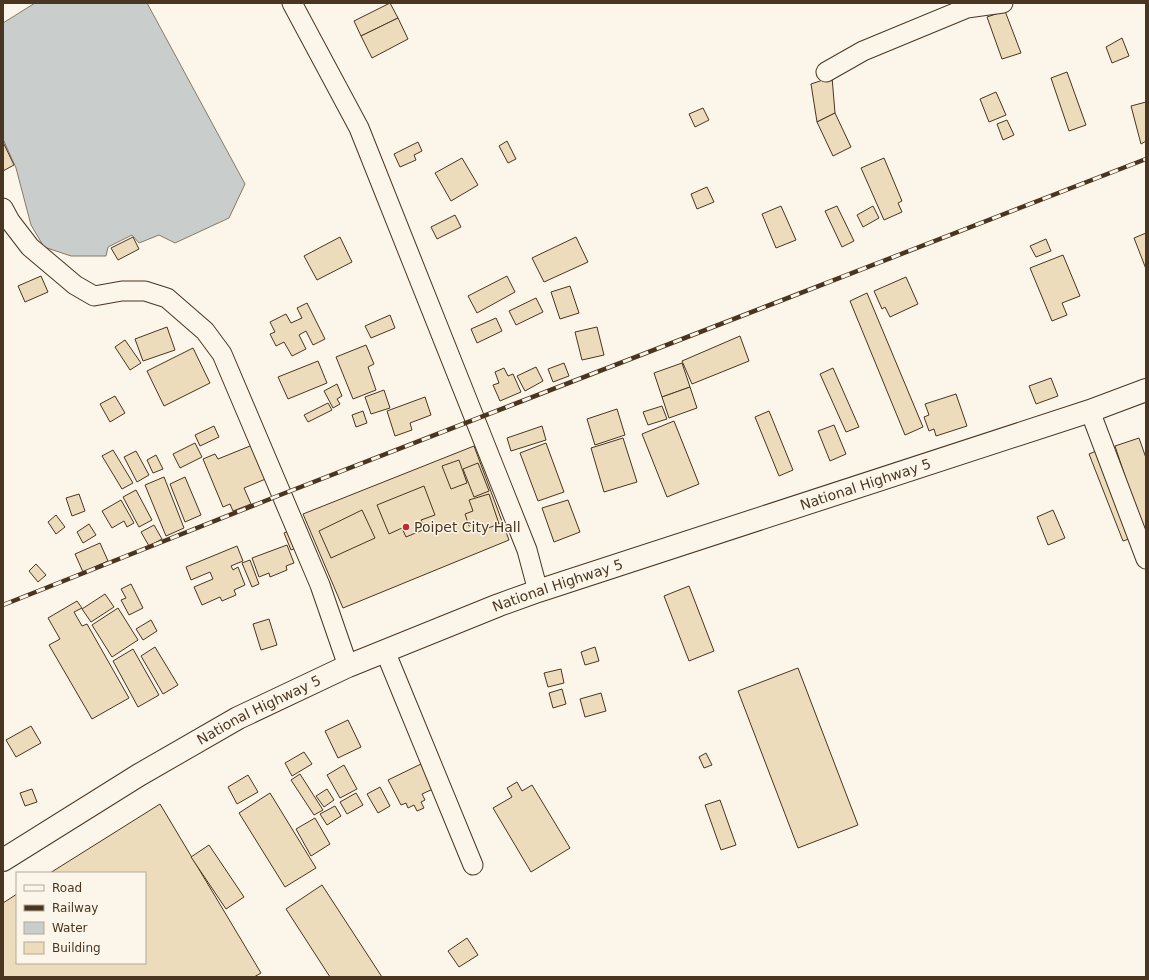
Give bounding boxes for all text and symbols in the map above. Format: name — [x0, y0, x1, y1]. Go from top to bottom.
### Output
street label: National Highway 5 — [798, 455, 933, 513]
place label: Poipet City Hall — [414, 519, 521, 535]
marker: Poipet City Hall — [401, 522, 411, 532]
street label: National Highway 5 — [490, 556, 625, 615]
street label: National Highway 5 — [194, 672, 323, 748]
legend — [16, 872, 146, 964]
text: Road — [52, 881, 82, 895]
text: Railway — [52, 901, 98, 915]
text: Water — [52, 921, 88, 935]
text: Building — [52, 941, 101, 955]

